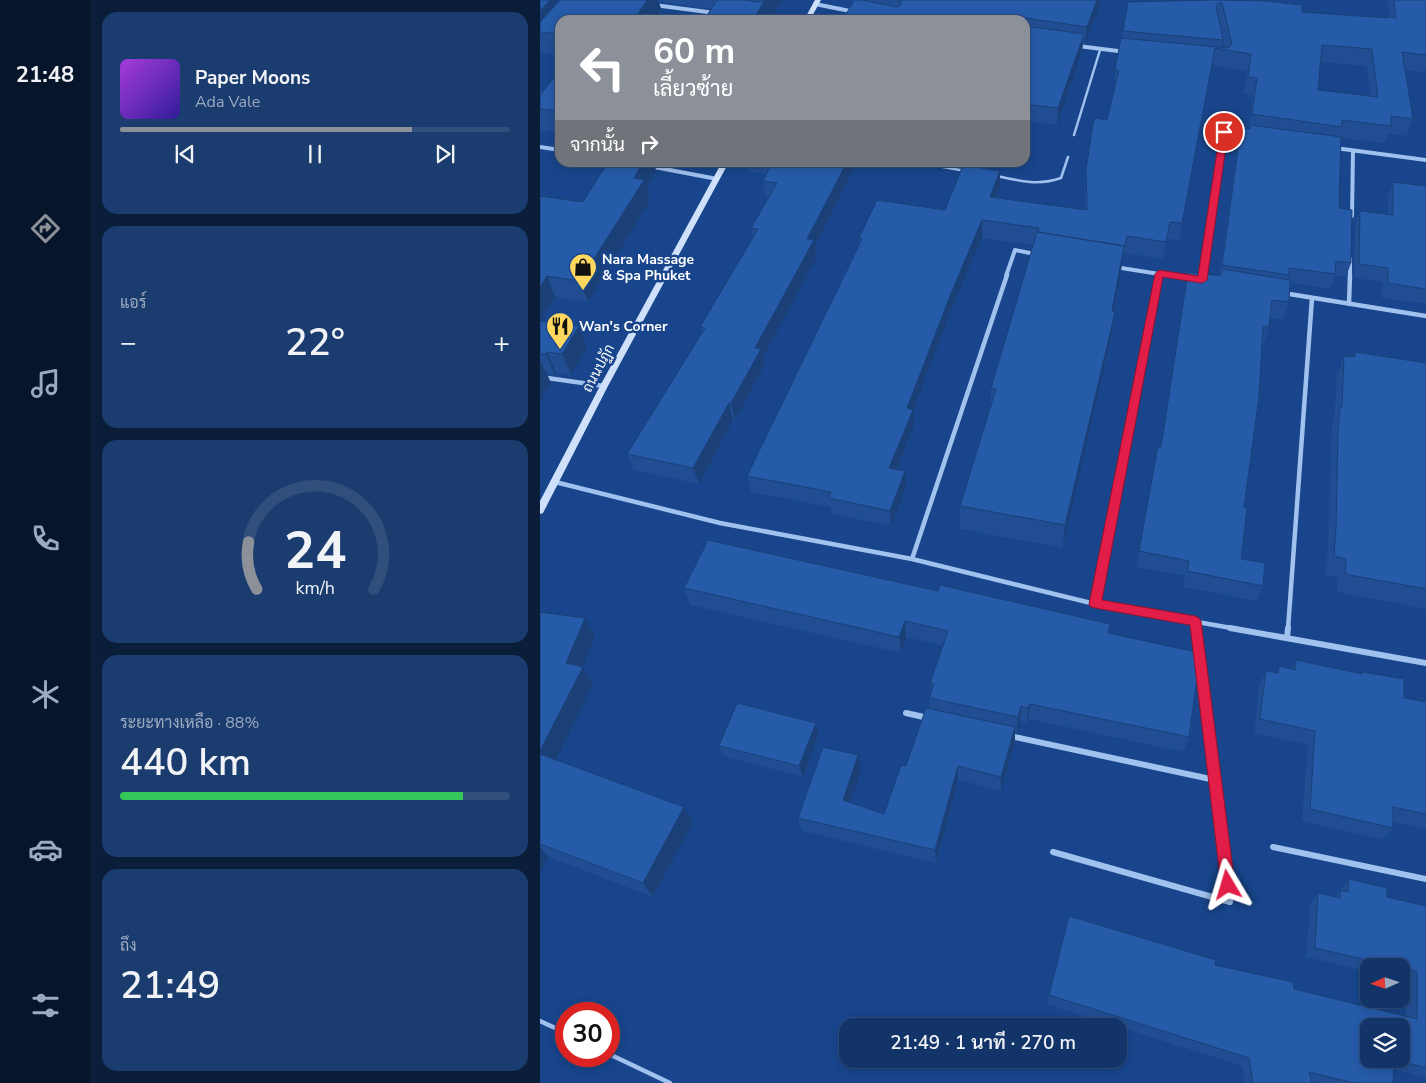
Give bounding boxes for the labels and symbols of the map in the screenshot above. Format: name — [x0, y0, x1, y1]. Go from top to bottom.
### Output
pin — [1203, 111, 1245, 153]
place label: Nara Massage & Spa Phuket — [602, 250, 695, 285]
shop icon: Nara Massage & Spa Phuket — [568, 252, 598, 291]
restaurant icon: Wan's Corner — [545, 311, 575, 350]
place label: Wan's Corner — [579, 317, 668, 336]
street label: ถนนปฏัก — [578, 341, 619, 396]
position arrow — [1201, 858, 1253, 910]
north arrow — [1360, 958, 1410, 1008]
speed limit sign: 30 — [555, 1002, 620, 1067]

